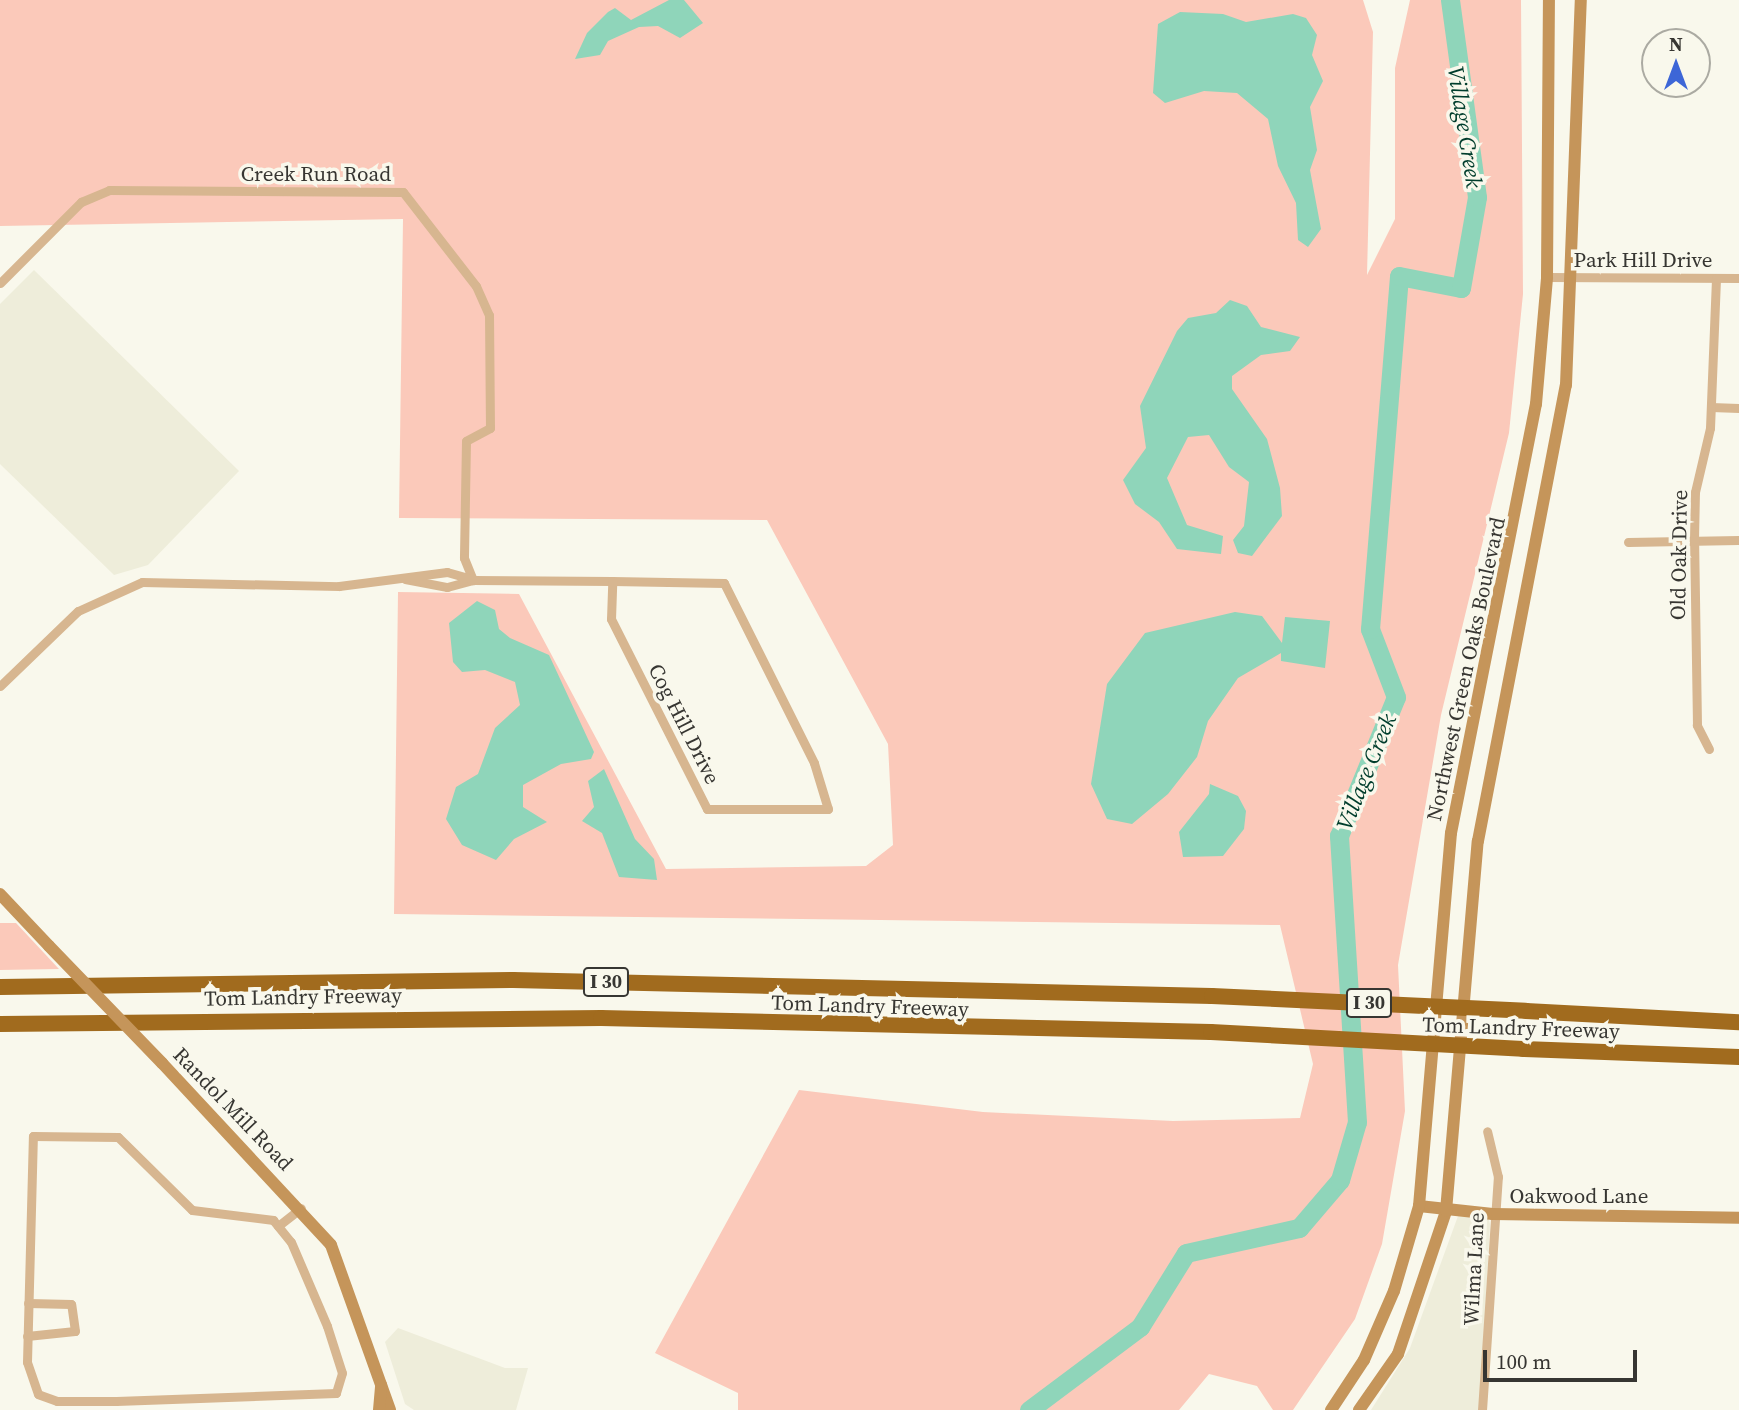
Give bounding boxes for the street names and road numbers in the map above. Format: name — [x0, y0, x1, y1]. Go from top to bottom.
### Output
street label: Creek Run Road — [241, 161, 391, 187]
street label: Park Hill Drive — [1574, 247, 1712, 273]
street label: Old Oak Drive — [1665, 490, 1693, 620]
street label: Northwest Green Oaks Boulevard — [1421, 515, 1511, 823]
street label: Cog Hill Drive — [643, 660, 725, 788]
road number: I 30 — [582, 966, 630, 998]
street label: Tom Landry Freeway — [204, 983, 402, 1011]
road number: I 30 — [1344, 987, 1394, 1018]
street label: Tom Landry Freeway — [771, 990, 969, 1022]
street label: Tom Landry Freeway — [1422, 1012, 1620, 1044]
street label: Randol Mill Road — [168, 1042, 298, 1176]
street label: Oakwood Lane — [1509, 1183, 1649, 1209]
street label: Wilma Lane — [1458, 1212, 1490, 1326]

